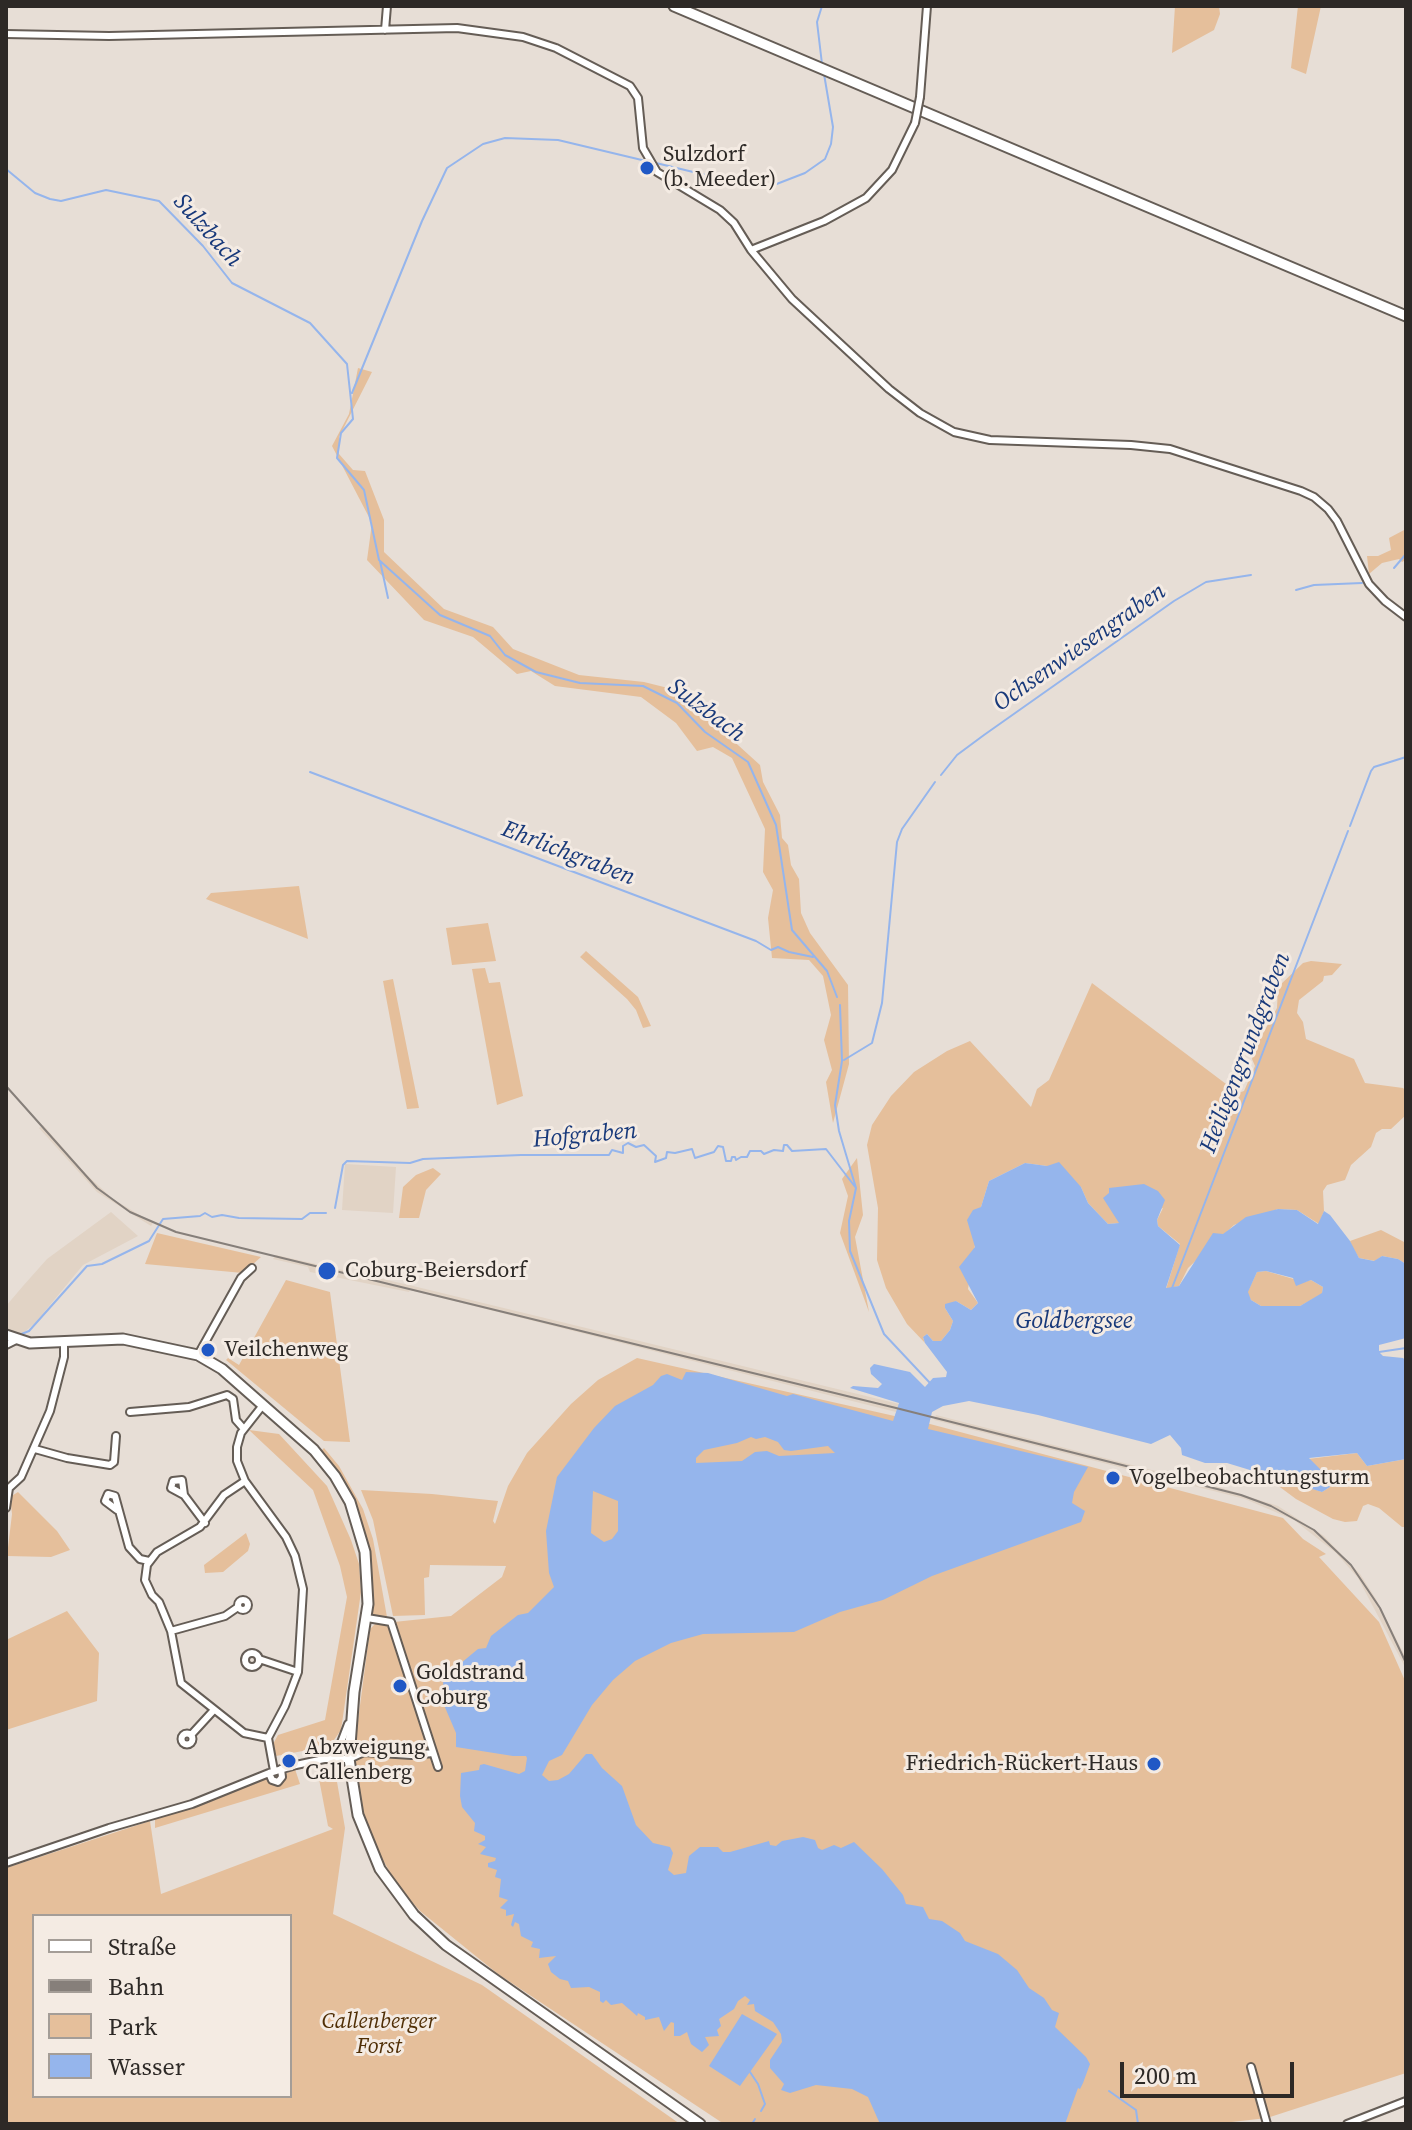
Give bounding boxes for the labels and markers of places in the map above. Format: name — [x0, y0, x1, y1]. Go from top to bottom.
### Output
place label: Sulzdorf (b. Meeder) — [663, 142, 776, 194]
marker: Sulzdorf (b. Meeder) — [638, 159, 656, 177]
place label: Coburg-Beiersdorf — [345, 1258, 526, 1284]
marker: Coburg-Beiersdorf — [316, 1260, 338, 1282]
place label: Veilchenweg — [224, 1337, 348, 1363]
marker: Veilchenweg — [199, 1341, 217, 1359]
place label: Vogelbeobachtungsturm — [1129, 1465, 1370, 1491]
marker: Vogelbeobachtungsturm — [1104, 1469, 1122, 1487]
place label: Goldstrand Coburg — [416, 1660, 525, 1712]
marker: Goldstrand Coburg — [391, 1677, 409, 1695]
place label: Abzweigung Callenberg — [305, 1735, 425, 1786]
place label: Friedrich-Rückert-Haus — [906, 1751, 1138, 1777]
marker: Abzweigung Callenberg — [280, 1752, 298, 1770]
marker: Friedrich-Rückert-Haus — [1145, 1755, 1163, 1773]

